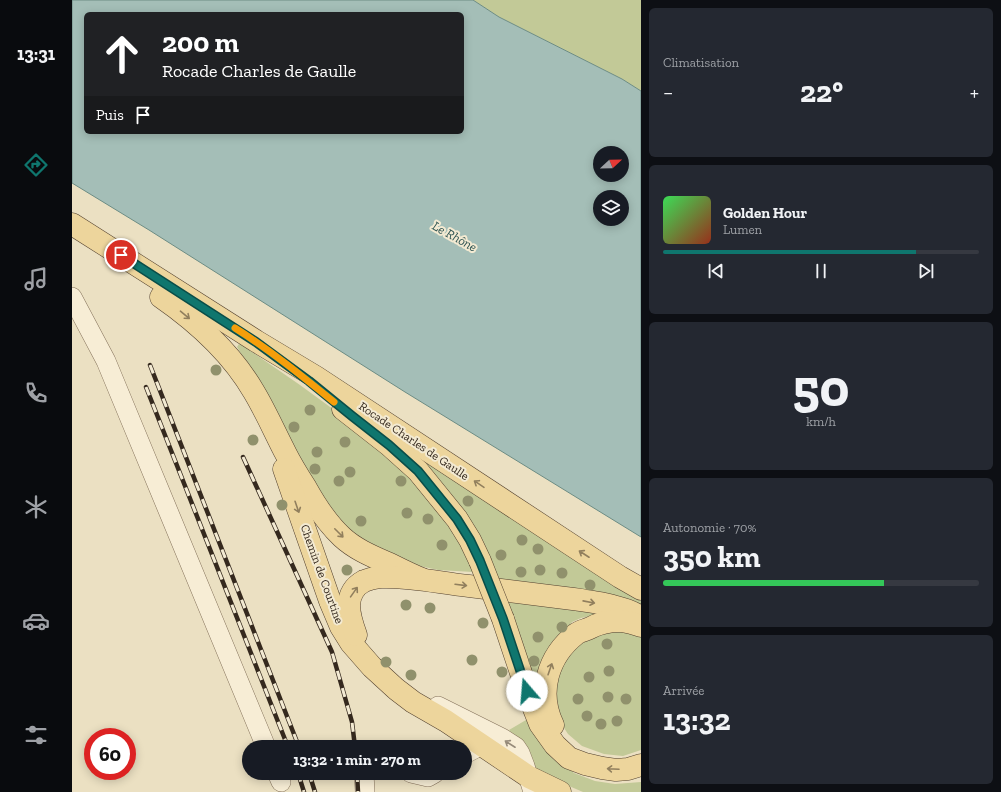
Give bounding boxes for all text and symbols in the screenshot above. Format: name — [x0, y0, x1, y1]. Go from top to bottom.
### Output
text: 200 m — [162, 26, 239, 59]
icon: ahead — [96, 28, 148, 80]
text: 13:31 — [17, 43, 55, 65]
text: Climatisation — [663, 55, 739, 70]
text: Rocade Charles de Gaulle — [162, 60, 356, 82]
text: 22° — [800, 74, 843, 110]
text: − — [663, 79, 673, 106]
text: + — [970, 79, 979, 106]
icon: arrive — [132, 104, 154, 126]
text: Puis — [96, 106, 124, 124]
north arrow — [593, 146, 629, 182]
map controls — [593, 146, 629, 226]
icon: directions — [22, 151, 50, 179]
button: layers — [593, 190, 629, 226]
text: Golden Hour — [723, 204, 807, 222]
water label: Le Rhône — [430, 218, 480, 255]
text: Lumen — [723, 222, 762, 237]
pin — [104, 238, 138, 272]
icon: arrive — [110, 244, 132, 266]
icon: previous — [705, 260, 727, 282]
icon: pause — [810, 260, 832, 282]
icon: next — [915, 260, 937, 282]
icon: music — [22, 265, 50, 293]
one-way arrow — [180, 311, 190, 320]
text: 50 — [792, 357, 850, 419]
icon: phone — [22, 379, 50, 407]
street label: Rocade Charles de Gaulle — [356, 399, 472, 483]
text: km/h — [806, 414, 836, 429]
one-way arrow — [474, 480, 485, 488]
icon: climate — [22, 493, 50, 521]
one-way arrow — [294, 500, 301, 513]
text: Autonomie · 70% — [663, 520, 756, 535]
street label: Chemin de Courtine — [298, 523, 347, 626]
one-way arrow — [334, 528, 344, 538]
text: 350 km — [663, 539, 760, 575]
one-way arrow — [579, 550, 590, 558]
one-way arrow — [454, 582, 467, 589]
one-way arrow — [350, 587, 358, 598]
one-way arrow — [583, 598, 596, 606]
icon: car — [22, 607, 50, 635]
one-way arrow — [547, 663, 555, 675]
position arrow — [506, 670, 548, 712]
text: Arrivée — [663, 683, 704, 698]
text: 13:32 — [663, 702, 731, 738]
icon: filters — [22, 721, 50, 749]
speed limit sign: 60 — [84, 728, 136, 780]
one-way arrow — [505, 740, 516, 748]
text: 13:32 · 1 min · 270 m — [293, 751, 421, 769]
one-way arrow — [607, 765, 620, 773]

